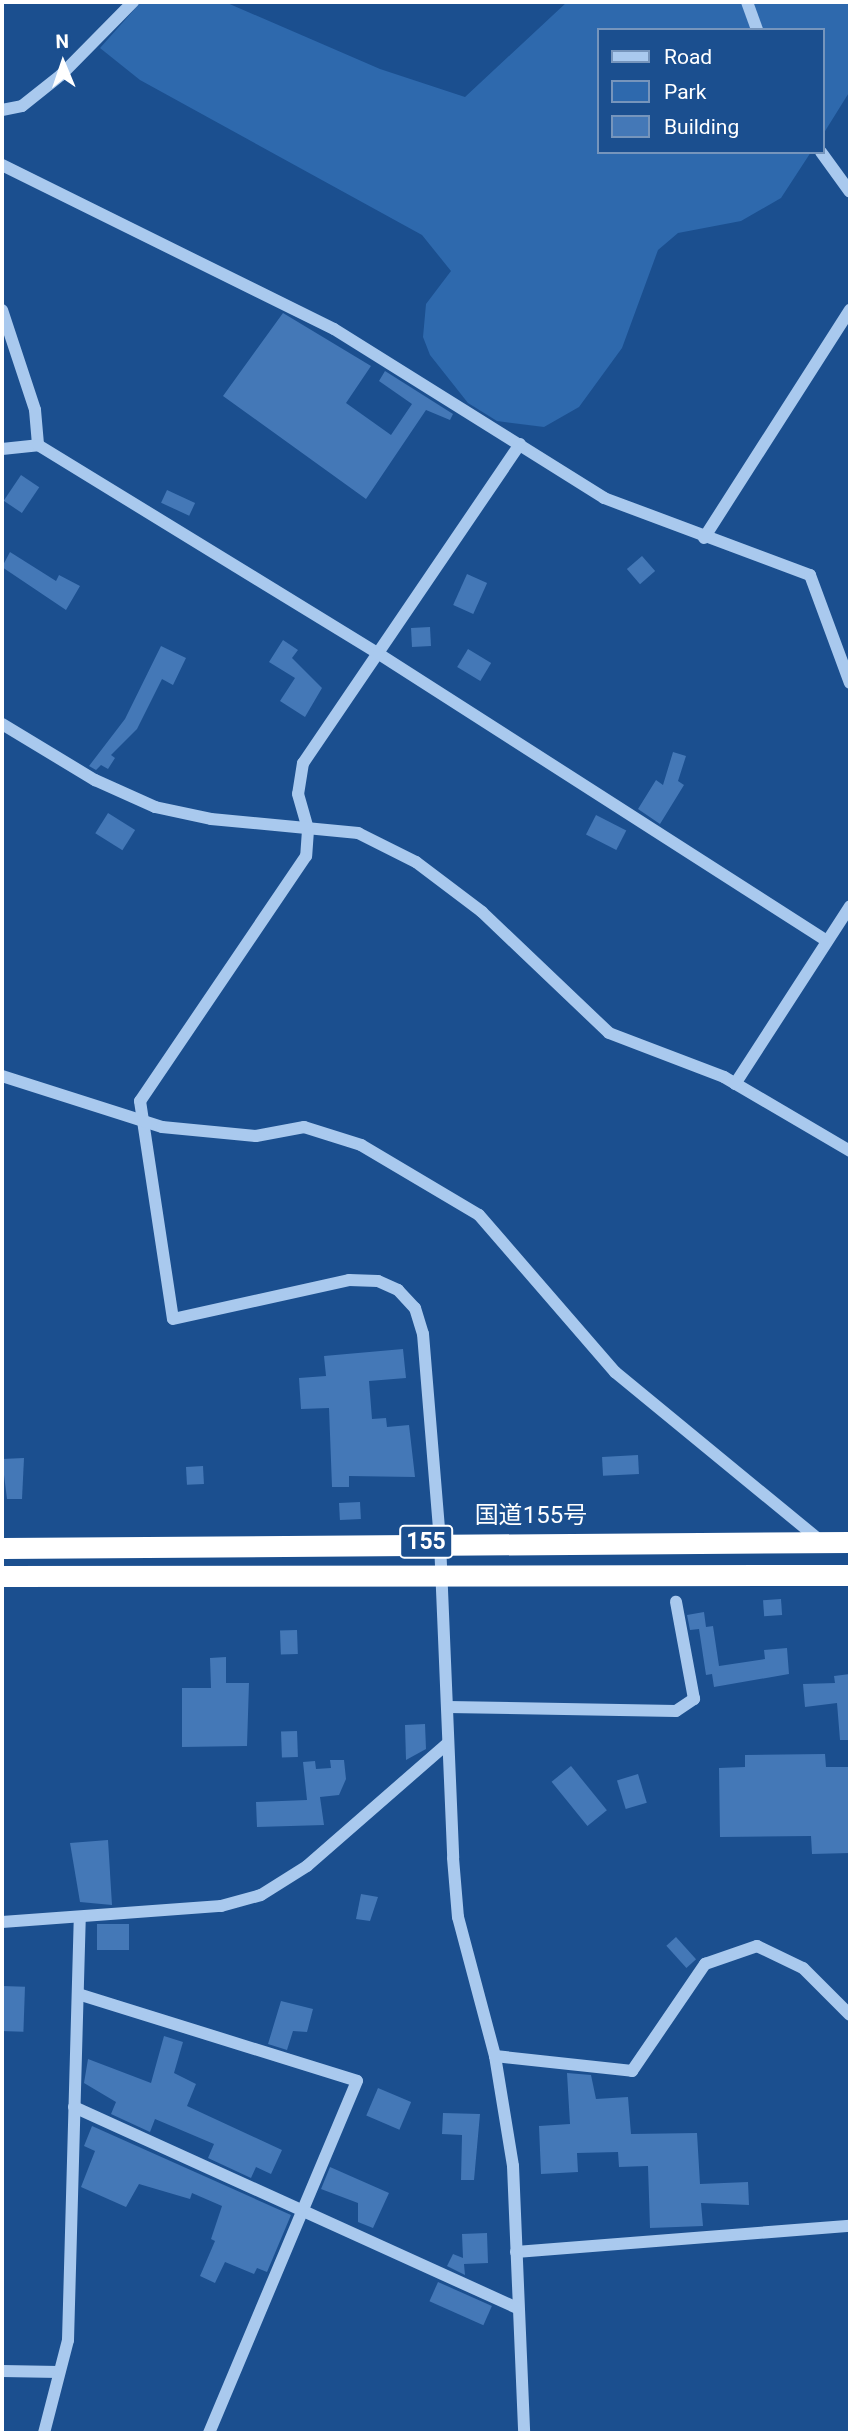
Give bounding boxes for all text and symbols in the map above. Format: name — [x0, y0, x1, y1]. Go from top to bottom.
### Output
north arrow — [28, 28, 98, 98]
legend — [596, 28, 824, 154]
text: N — [55, 30, 69, 53]
text: Road — [664, 45, 712, 69]
text: Park — [664, 80, 706, 104]
text: Building — [664, 115, 739, 139]
street label: 国道155号 — [475, 1502, 587, 1530]
road number: 155 — [398, 1522, 454, 1562]

